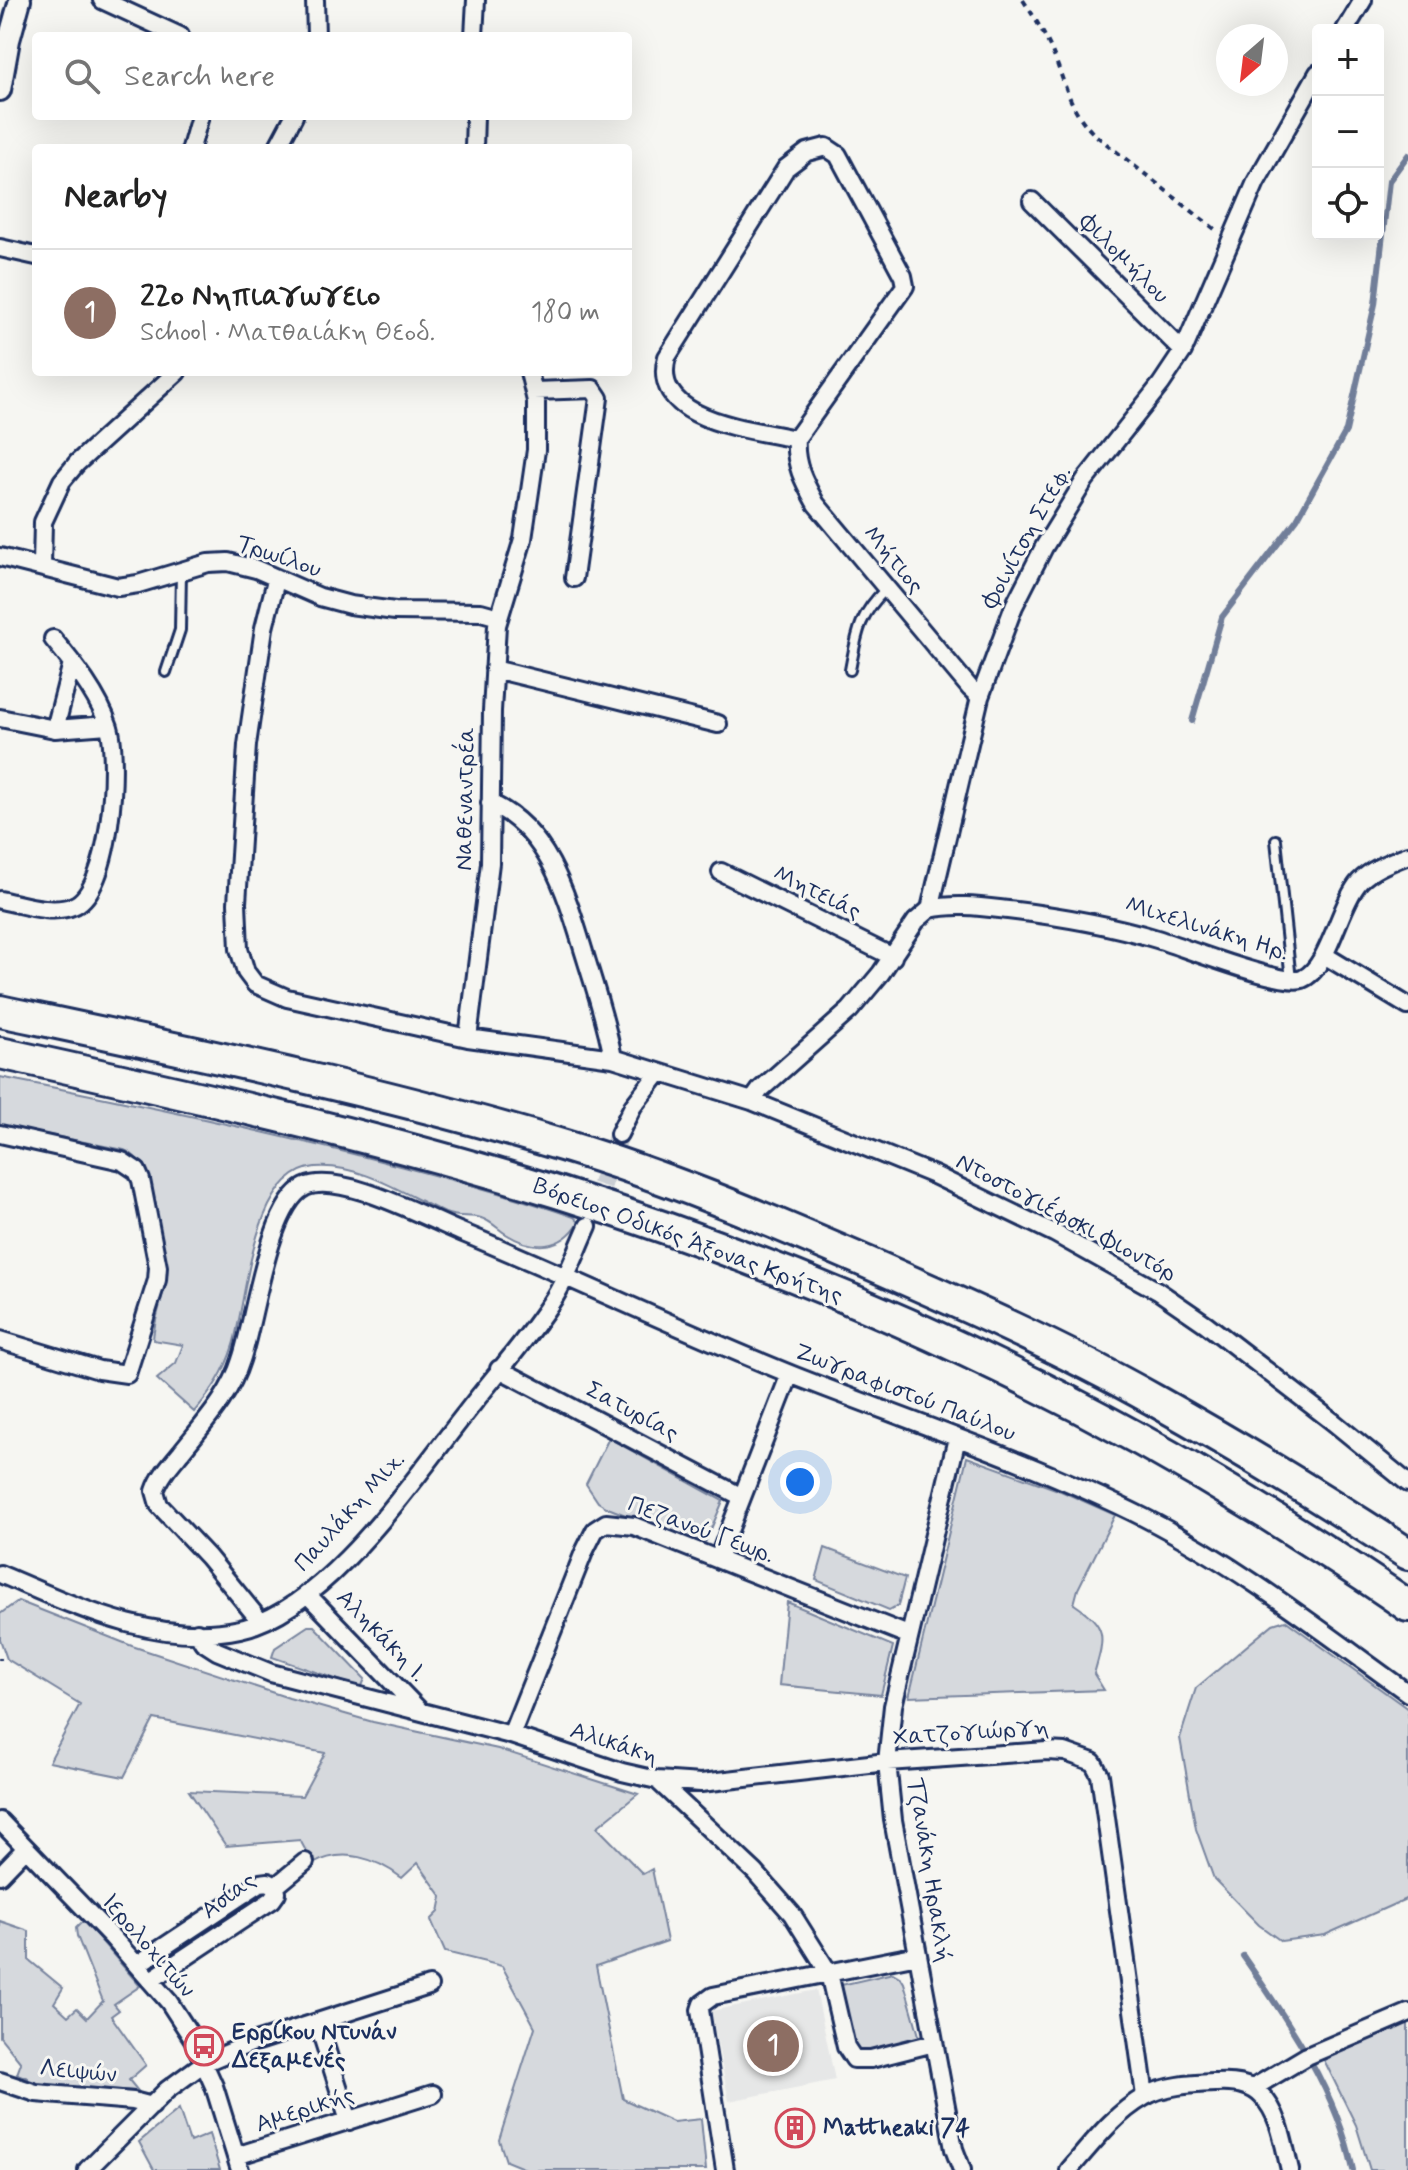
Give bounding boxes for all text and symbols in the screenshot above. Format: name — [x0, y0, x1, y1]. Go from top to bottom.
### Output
north arrow — [1216, 24, 1288, 96]
map controls — [1312, 24, 1384, 240]
button: + — [1312, 24, 1384, 96]
search box — [32, 32, 632, 120]
icon: search — [60, 54, 104, 98]
text: Search here — [124, 57, 275, 96]
button: − — [1312, 96, 1384, 168]
button: locate — [1312, 168, 1384, 240]
text: Nearby — [64, 174, 168, 219]
street label: Φιλομήλου — [1072, 207, 1176, 311]
text: 22ο Νηπιαγωγειο — [140, 277, 380, 316]
text: 1 — [84, 296, 96, 330]
text: 180 m — [531, 296, 600, 330]
text: School · Ματθαιάκη Θεοδ. — [140, 316, 435, 350]
street label: Φοινίτση Στεφ. — [974, 460, 1079, 615]
street label: Μήτιος — [855, 519, 931, 601]
street label: Τρωίλου — [233, 528, 325, 586]
street label: Ναθεναντρέα — [448, 727, 483, 871]
street label: Μητειάς — [768, 858, 866, 928]
street label: Μιχελινάκη Ηρ. — [1121, 889, 1293, 969]
street label: Ντοστογιέφσκι Φιοντόρ — [950, 1146, 1182, 1289]
street label: Βόρειος Οδικός Άξονας Κρήτης — [529, 1171, 847, 1311]
street label: Ζωγραφιστού Παύλου — [790, 1337, 1020, 1450]
street label: Σατυρίας — [580, 1375, 684, 1449]
street label: Παυλάκη Μιχ. — [288, 1445, 412, 1579]
your location — [780, 1462, 820, 1502]
street label: Πεζανού Γεωρ. — [623, 1489, 779, 1571]
street label: Αληκάκη Ι. — [329, 1583, 433, 1689]
street label: Χατζογιώργη — [892, 1712, 1050, 1754]
street label: Αλικάκη — [566, 1715, 662, 1773]
street label: Τζανάκη Ηρακλή — [899, 1776, 959, 1964]
street label: Ασίας — [195, 1865, 263, 1927]
street label: Ιερολοχιτών — [94, 1887, 202, 2005]
pin: 1 — [747, 2016, 799, 2076]
place label: Ερρίκου Ντυνάν Δεξαμενές — [231, 2017, 397, 2076]
bus stop icon: Ερρίκου Ντυνάν Δεξαμενές — [183, 2025, 225, 2067]
street label: Λειψών — [38, 2053, 118, 2091]
street label: Αμερικής — [252, 2079, 358, 2141]
building icon: Mattheaki 74 — [774, 2107, 816, 2149]
place label: Mattheaki 74 — [823, 2113, 970, 2144]

